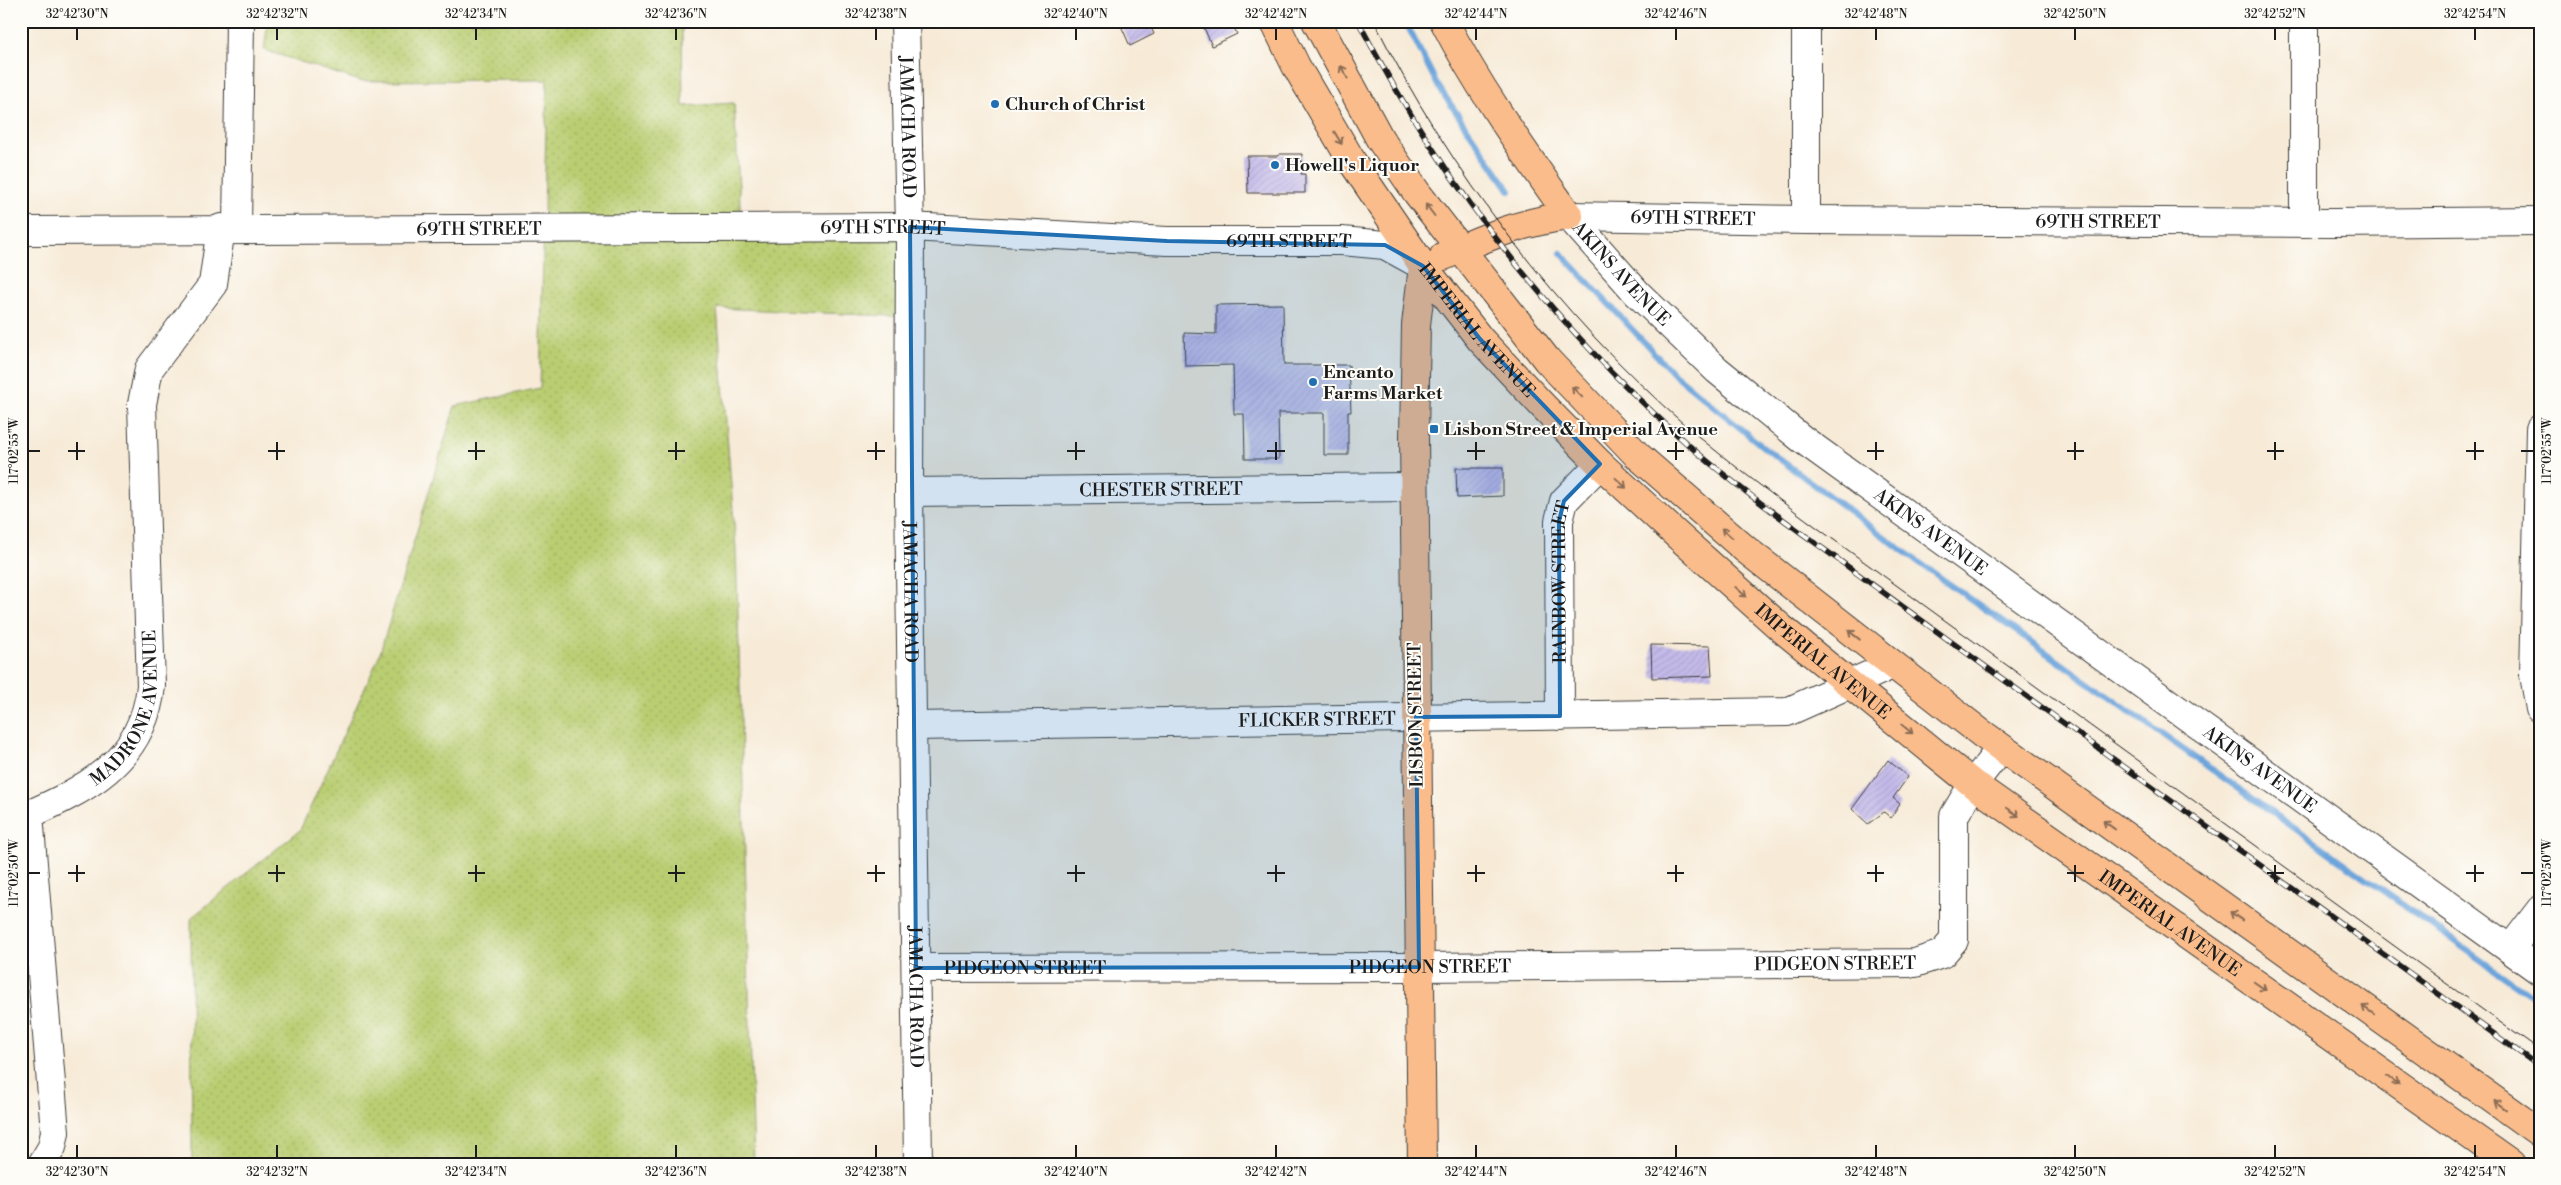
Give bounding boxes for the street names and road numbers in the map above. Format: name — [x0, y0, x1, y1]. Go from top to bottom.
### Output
street label: JAMACHA ROAD — [894, 55, 921, 198]
street label: 69TH STREET — [1630, 206, 1756, 231]
street label: 69TH STREET — [2035, 210, 2161, 234]
street label: 69TH STREET — [820, 215, 947, 240]
street label: AKINS AVENUE — [1567, 216, 1676, 331]
street label: 69TH STREET — [416, 217, 542, 241]
street label: 69TH STREET — [1226, 229, 1353, 253]
street label: IMPERIAL AVENUE — [1413, 258, 1540, 402]
street label: CHESTER STREET — [1079, 477, 1243, 502]
street label: AKINS AVENUE — [1869, 483, 1992, 581]
street label: RAINBOW STREET — [1547, 498, 1575, 664]
street label: JAMACHA ROAD — [898, 520, 923, 663]
street label: IMPERIAL AVENUE — [1750, 599, 1896, 724]
street label: MADRONE AVENUE — [85, 629, 163, 791]
street label: LISBON STREET — [1403, 642, 1429, 788]
street label: FLICKER STREET — [1238, 707, 1396, 732]
street label: AKINS AVENUE — [2198, 720, 2321, 818]
street label: IMPERIAL AVENUE — [2094, 865, 2246, 982]
street label: JAMACHA ROAD — [903, 925, 928, 1068]
street label: PIDGEON STREET — [1754, 951, 1917, 976]
street label: PIDGEON STREET — [1349, 955, 1512, 979]
street label: PIDGEON STREET — [944, 956, 1106, 979]

